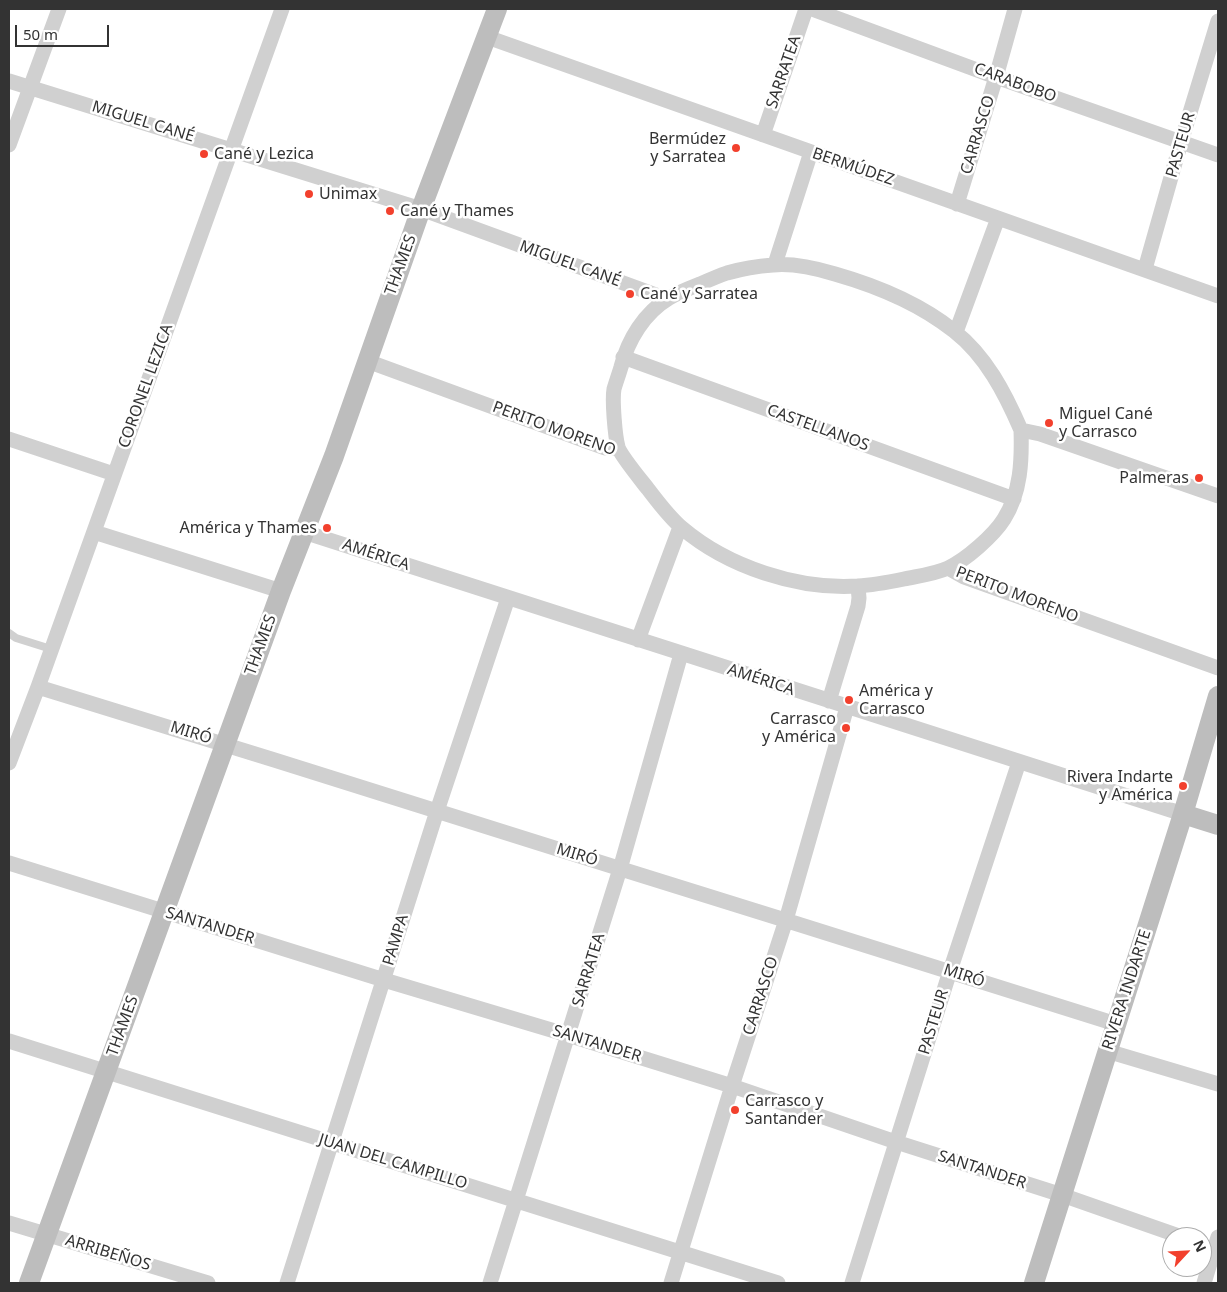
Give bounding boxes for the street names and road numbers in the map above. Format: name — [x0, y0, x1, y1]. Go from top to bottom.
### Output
street label: SARRATEA — [763, 33, 805, 111]
street label: CARABOBO — [971, 59, 1059, 107]
street label: CARRASCO — [957, 93, 999, 177]
street label: MIGUEL CANÉ — [89, 97, 197, 147]
street label: PASTEUR — [1162, 110, 1200, 180]
street label: BERMÚDEZ — [810, 144, 896, 190]
street label: THAMES — [381, 232, 421, 298]
street label: MIGUEL CANÉ — [517, 237, 623, 291]
street label: CORONEL LEZICA — [115, 321, 177, 451]
street label: PERITO MORENO — [490, 398, 618, 460]
street label: CASTELLANOS — [764, 401, 872, 455]
street label: AMÉRICA — [340, 535, 412, 575]
street label: PERITO MORENO — [953, 563, 1081, 627]
street label: THAMES — [241, 612, 281, 678]
street label: AMÉRICA — [725, 660, 797, 700]
street label: MIRÓ — [168, 718, 214, 748]
street label: MIRÓ — [554, 840, 600, 870]
street label: SANTANDER — [163, 903, 257, 949]
street label: PAMPA — [379, 912, 413, 968]
street label: RIVERA INDARTE — [1099, 928, 1155, 1052]
street label: SARRATEA — [569, 931, 609, 1009]
street label: CARRASCO — [739, 954, 783, 1038]
street label: MIRÓ — [941, 960, 987, 992]
street label: PASTEUR — [915, 987, 953, 1057]
street label: THAMES — [103, 993, 143, 1059]
street label: SANTANDER — [550, 1021, 644, 1067]
street label: JUAN DEL CAMPILLO — [316, 1130, 470, 1194]
street label: SANTANDER — [935, 1147, 1029, 1193]
street label: ARRIBEÑOS — [63, 1231, 153, 1275]

